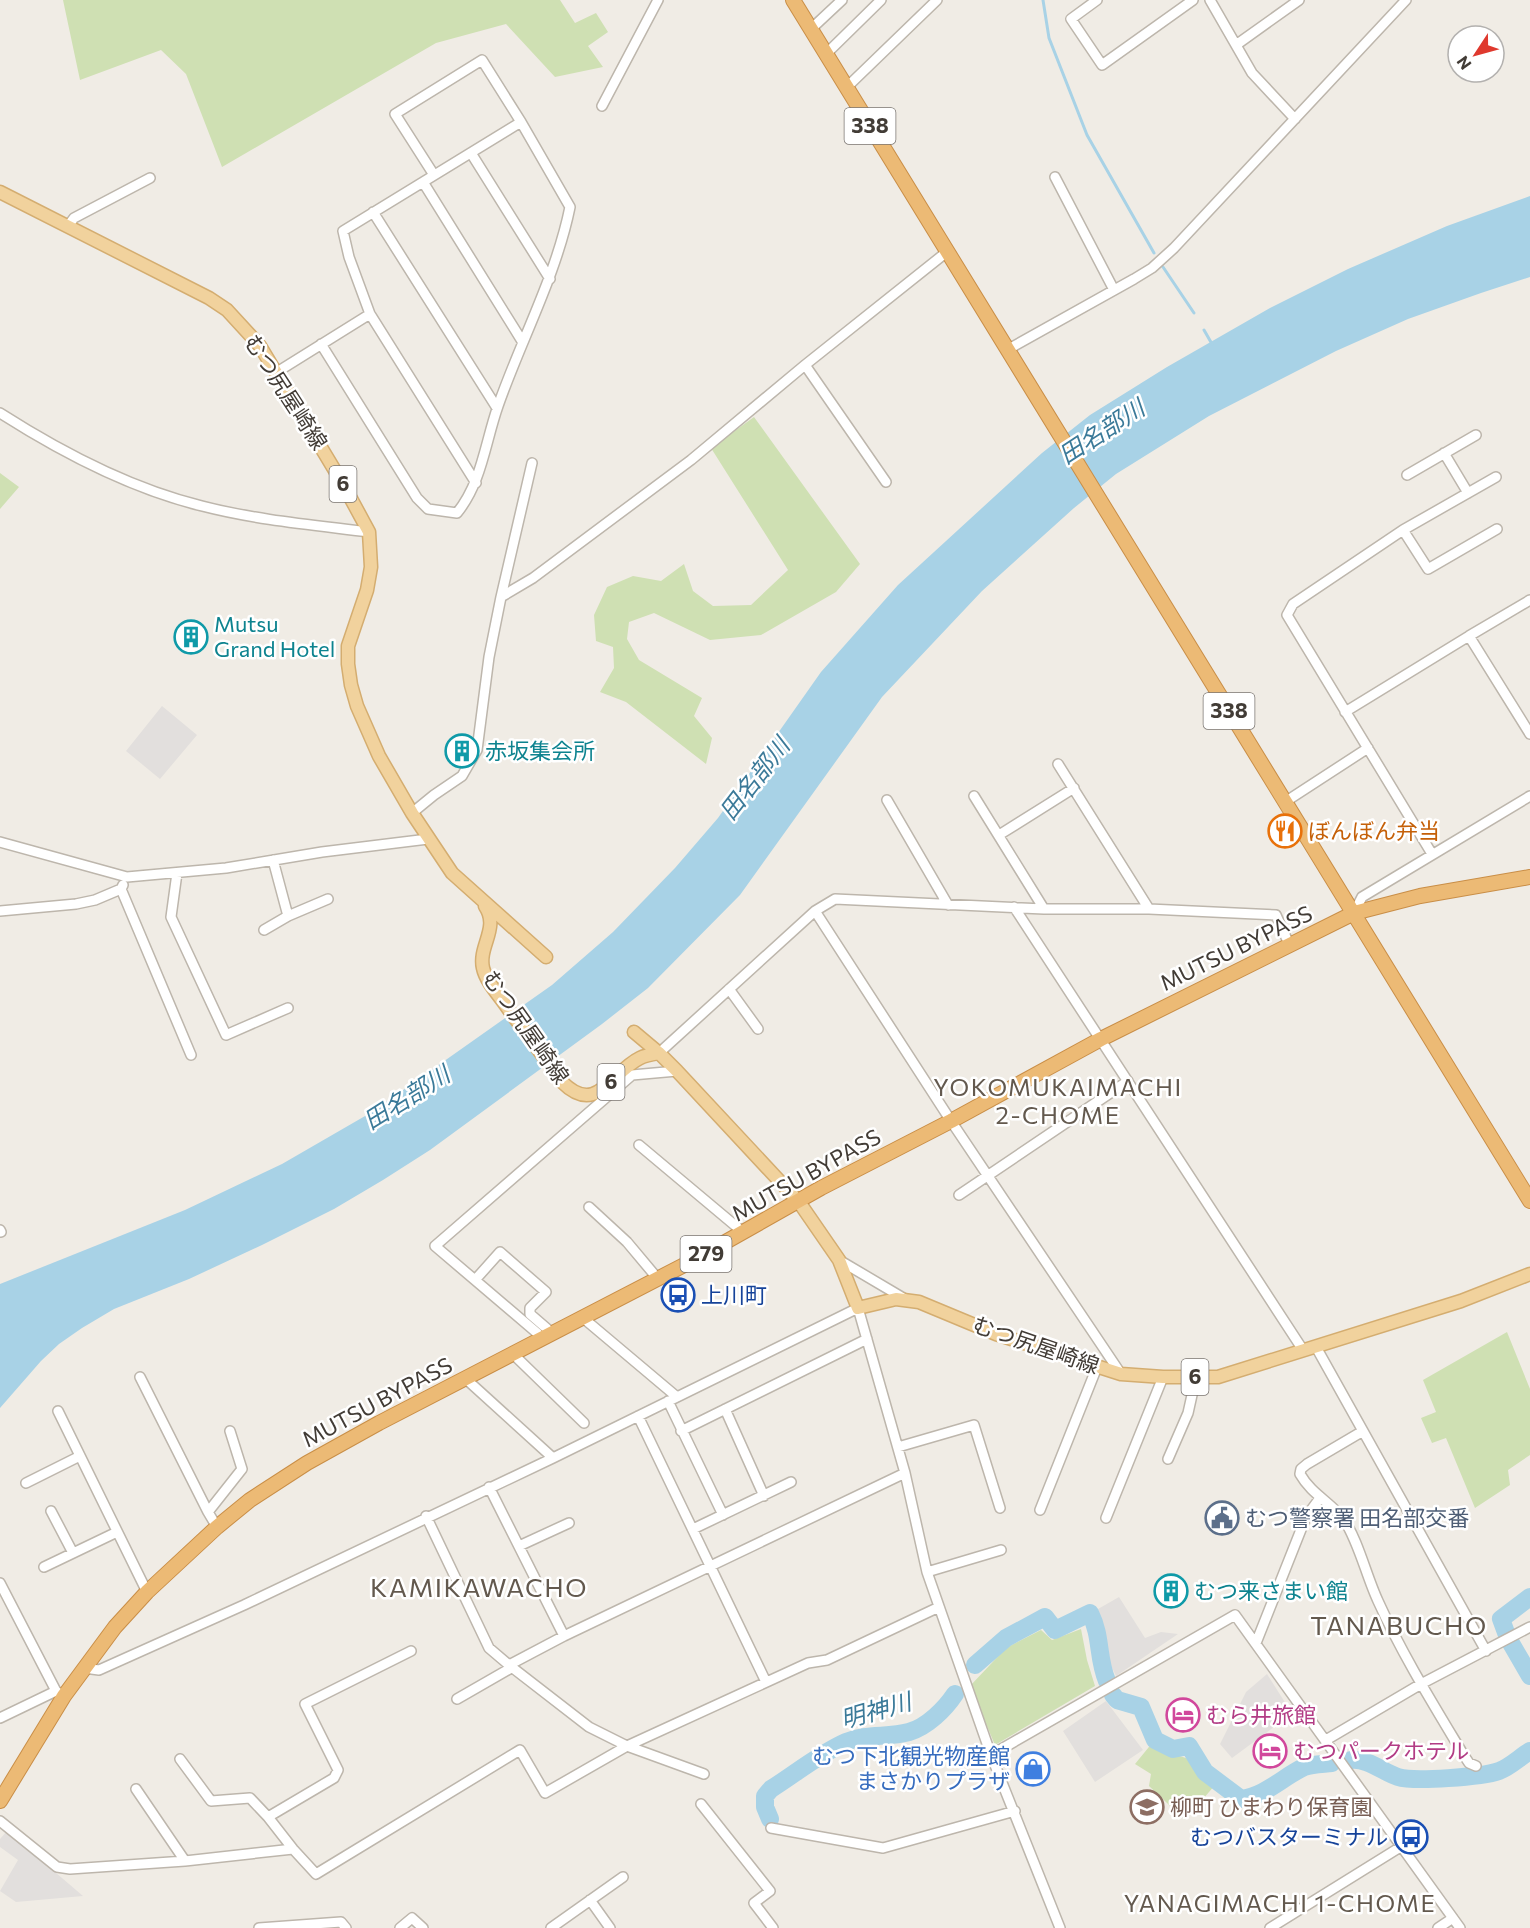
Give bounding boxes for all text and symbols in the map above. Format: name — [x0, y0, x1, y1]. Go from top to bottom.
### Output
north arrow — [1446, 24, 1506, 84]
text: N — [1452, 53, 1475, 74]
road number: 338 — [844, 108, 896, 144]
street label: むつ尻屋崎線 — [239, 329, 334, 454]
water label: 田名部川 — [1053, 391, 1152, 469]
road number: 6 — [330, 466, 356, 502]
place label: Mutsu Grand Hotel — [214, 610, 335, 662]
building icon: Mutsu Grand Hotel — [173, 619, 209, 655]
road number: 338 — [1204, 693, 1254, 729]
water label: 田名部川 — [713, 729, 797, 825]
building icon: 赤坂集会所 — [444, 733, 480, 769]
place label: 赤坂集会所 — [485, 737, 595, 764]
restaurant icon: ぼんぼん弁当 — [1267, 813, 1303, 849]
place label: ぼんぼん弁当 — [1308, 817, 1440, 844]
street label: MUTSU BYPASS — [1155, 899, 1316, 996]
street label: むつ尻屋崎線 — [477, 965, 575, 1089]
water label: 田名部川 — [358, 1057, 457, 1134]
road number: 6 — [598, 1064, 624, 1100]
district label: YOKOMUKAIMACHI 2-CHOME — [933, 1072, 1183, 1129]
street label: MUTSU BYPASS — [727, 1122, 885, 1227]
road number: 279 — [680, 1236, 732, 1272]
bus stop icon: 上川町 — [660, 1277, 696, 1313]
place label: 上川町 — [701, 1281, 767, 1308]
street label: むつ尻屋崎線 — [969, 1310, 1103, 1379]
street label: MUTSU BYPASS — [297, 1351, 456, 1452]
road number: 6 — [1182, 1359, 1208, 1395]
public building icon: むつ警察署 田名部交番 — [1204, 1500, 1240, 1536]
place label: むつ警察署 田名部交番 — [1245, 1504, 1469, 1531]
district label: KAMIKAWACHO — [370, 1571, 588, 1602]
building icon: むつ来さまい館 — [1153, 1573, 1189, 1609]
place label: むつ来さまい館 — [1194, 1577, 1348, 1604]
district label: TANABUCHO — [1310, 1609, 1488, 1640]
water label: 明神川 — [837, 1685, 917, 1733]
hotel icon: むら井旅館 — [1165, 1697, 1201, 1733]
place label: むら井旅館 — [1206, 1701, 1316, 1728]
hotel icon: むつパークホテル — [1252, 1733, 1288, 1769]
place label: むつパークホテル — [1293, 1737, 1469, 1764]
place label: むつ下北観光物産館 まさかりプラザ — [812, 1742, 1010, 1794]
shop icon: むつ下北観光物産館 まさかりプラザ — [1015, 1751, 1051, 1787]
school or university icon: 柳町 ひまわり保育園 — [1129, 1789, 1165, 1825]
place label: 柳町 ひまわり保育園 — [1170, 1793, 1372, 1820]
bus stop icon: むつバスターミナル — [1393, 1819, 1429, 1855]
place label: むつバスターミナル — [1190, 1823, 1388, 1850]
district label: YANAGIMACHI 1-CHOME — [1124, 1888, 1436, 1917]

